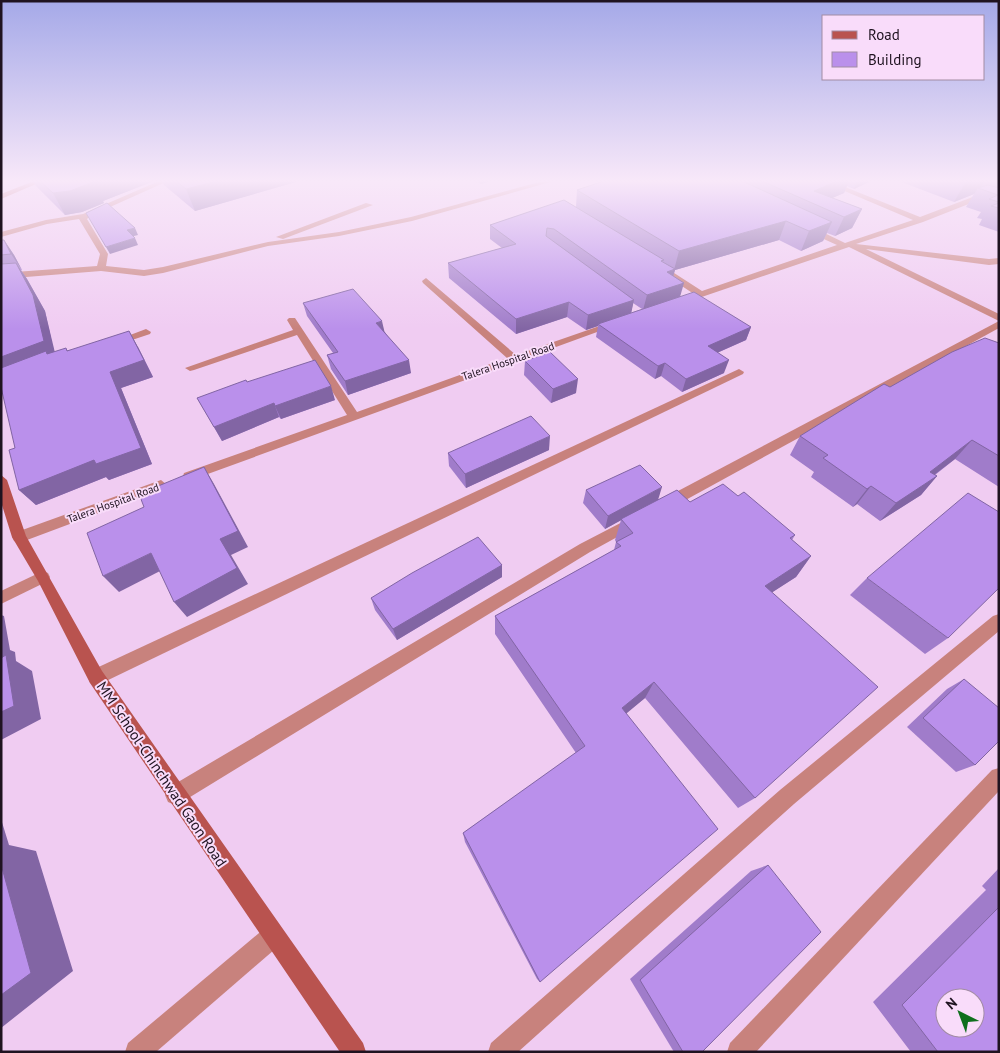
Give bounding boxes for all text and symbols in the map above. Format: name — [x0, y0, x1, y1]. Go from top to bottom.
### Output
legend — [822, 15, 985, 80]
text: Road — [868, 25, 900, 44]
text: Building — [868, 50, 922, 69]
street label: Talera Hospital Road — [460, 339, 556, 383]
street label: Talera Hospital Road — [65, 480, 161, 526]
street label: MM School-Chinchwad Gaon Road — [93, 678, 231, 870]
north arrow — [935, 988, 985, 1038]
text: N — [942, 994, 961, 1013]

